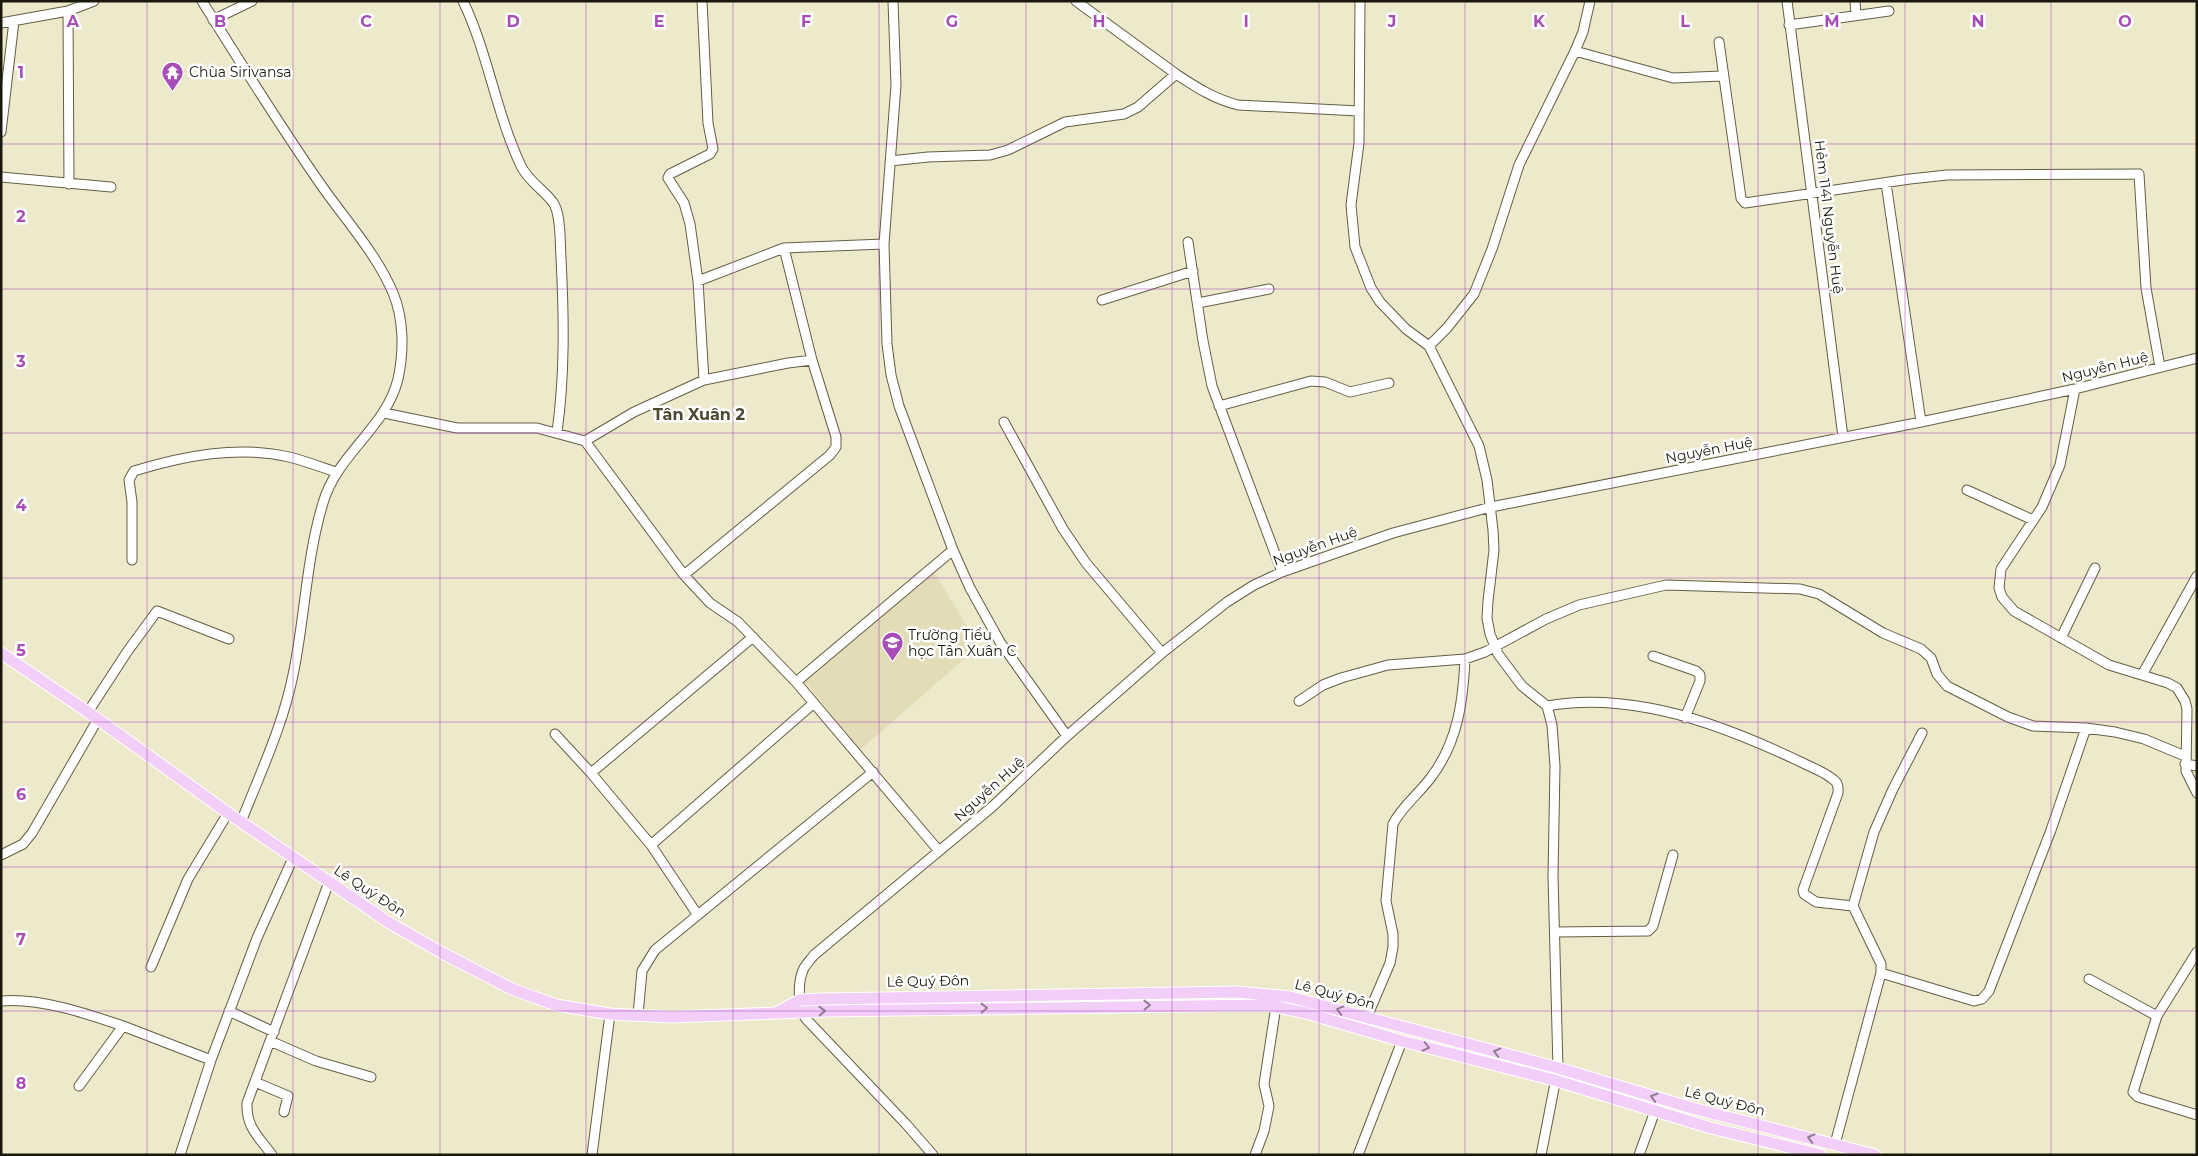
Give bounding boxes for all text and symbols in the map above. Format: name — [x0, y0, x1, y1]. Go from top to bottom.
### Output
text: A — [66, 12, 80, 31]
text: B — [214, 12, 226, 31]
text: C — [360, 12, 372, 31]
text: D — [506, 12, 520, 31]
text: E — [654, 12, 664, 31]
text: F — [801, 12, 811, 31]
text: G — [946, 12, 958, 31]
text: H — [1093, 12, 1105, 31]
text: I — [1243, 12, 1249, 31]
text: J — [1387, 12, 1396, 31]
text: K — [1533, 12, 1546, 31]
text: L — [1680, 12, 1690, 31]
text: M — [1824, 12, 1840, 31]
text: N — [1972, 12, 1984, 31]
text: O — [2118, 12, 2132, 31]
temple icon: Chùa Sirivansa — [161, 60, 185, 91]
text: 1 — [18, 63, 24, 82]
place label: Chùa Sirivansa — [189, 63, 292, 81]
street label: Hẻm 1141 Nguyễn Huệ — [1811, 139, 1847, 295]
text: 2 — [16, 207, 26, 226]
street label: Nguyễn Huệ — [2060, 348, 2150, 386]
text: 3 — [15, 352, 26, 371]
district label: Tân Xuân 2 — [653, 405, 745, 424]
street label: Nguyễn Huệ — [1664, 433, 1754, 467]
text: 4 — [15, 496, 27, 515]
street label: Nguyễn Huệ — [1270, 522, 1360, 570]
place label: Trường Tiểu học Tân Xuân C — [908, 626, 1016, 660]
school or university icon: Trường Tiểu học Tân Xuân C — [880, 631, 904, 662]
text: 5 — [16, 641, 26, 660]
street label: Nguyễn Huệ — [950, 753, 1028, 825]
text: 6 — [16, 785, 26, 804]
street label: Lê Quý Đôn — [331, 861, 409, 921]
text: 7 — [16, 930, 26, 949]
street label: Lê Quý Đôn — [887, 971, 969, 991]
street label: Lê Quý Đôn — [1293, 975, 1377, 1013]
one-way arrow — [1143, 1000, 1151, 1011]
one-way arrow — [981, 1003, 989, 1013]
one-way arrow — [818, 1005, 826, 1016]
one-way arrow — [1337, 1006, 1345, 1016]
one-way arrow — [1422, 1041, 1430, 1051]
one-way arrow — [1493, 1047, 1502, 1058]
text: 8 — [16, 1074, 26, 1093]
street label: Lê Quý Đôn — [1683, 1082, 1767, 1120]
one-way arrow — [1650, 1092, 1658, 1102]
one-way arrow — [1806, 1133, 1815, 1144]

